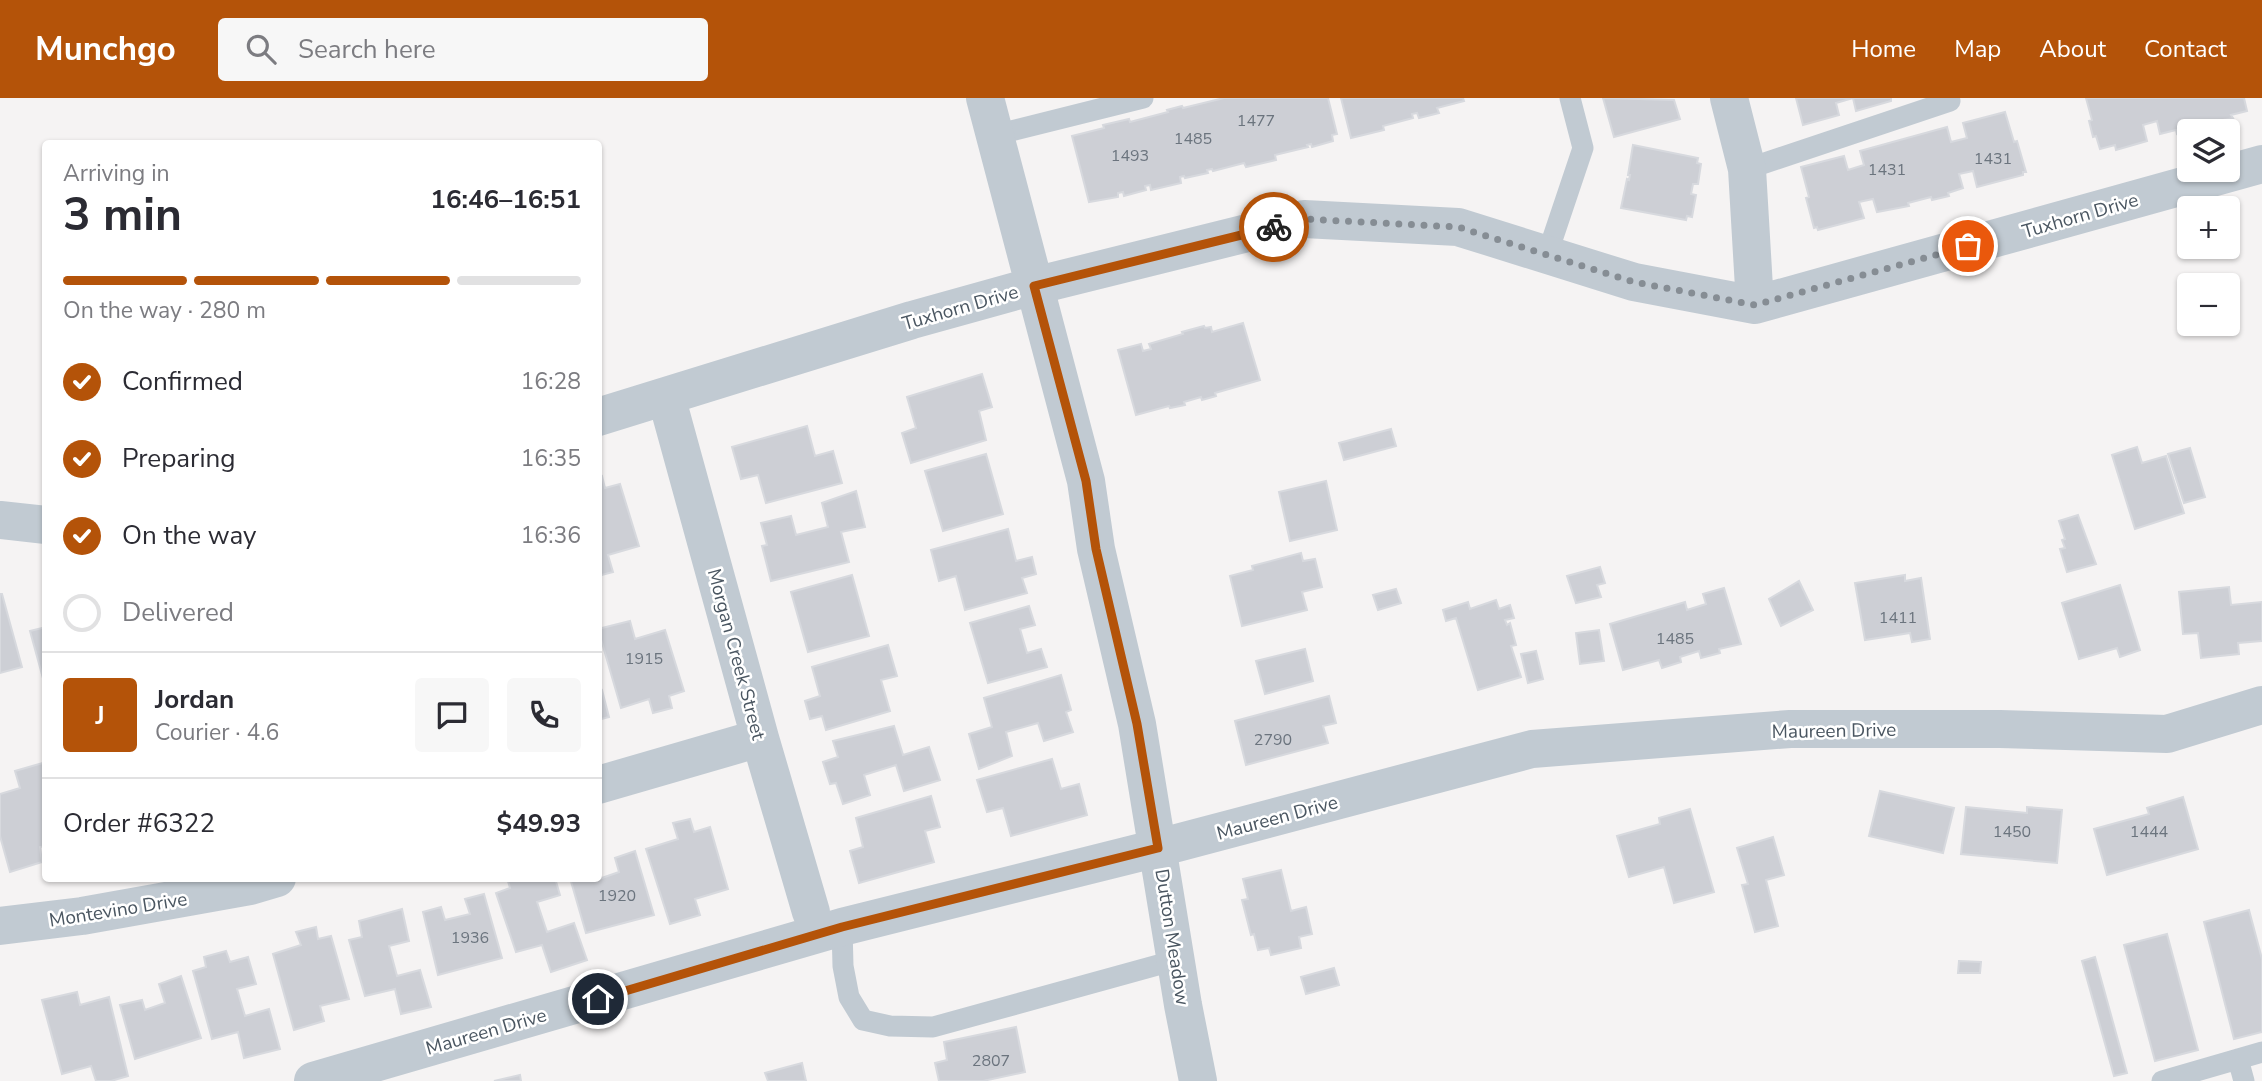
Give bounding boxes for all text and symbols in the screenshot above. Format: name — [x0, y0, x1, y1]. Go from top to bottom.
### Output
search box — [218, 18, 708, 81]
text: Munchgo — [35, 27, 176, 72]
icon: search — [242, 30, 280, 68]
text: Search here — [298, 32, 436, 67]
text: Home — [1851, 33, 1916, 65]
text: Map — [1954, 33, 2001, 65]
text: About — [2039, 33, 2106, 65]
text: Contact — [2144, 33, 2227, 65]
house number: 1477 — [1237, 110, 1275, 132]
map controls — [2177, 119, 2240, 336]
button: layers — [2177, 119, 2240, 182]
house number: 1485 — [1174, 128, 1212, 150]
house number: 1493 — [1111, 145, 1149, 167]
house number: 1431 — [1974, 148, 2012, 170]
text: Arriving in — [63, 158, 170, 189]
house number: 1431 — [1868, 159, 1906, 181]
text: 16:46–16:51 — [430, 182, 581, 217]
text: 3 min — [63, 183, 182, 246]
street label: Tuxhorn Drive — [2019, 187, 2141, 245]
courier — [1239, 192, 1309, 262]
button: + — [2177, 196, 2240, 259]
icon: bike — [1255, 208, 1293, 246]
pin — [1938, 216, 1998, 276]
icon: bag — [1949, 227, 1987, 265]
button: − — [2177, 273, 2240, 336]
street label: Tuxhorn Drive — [899, 279, 1021, 337]
text: On the way · 280 m — [63, 295, 266, 326]
icon: check — [63, 363, 101, 401]
text: Confirmed — [122, 364, 243, 399]
text: 16:28 — [521, 366, 581, 397]
icon: check — [63, 440, 101, 478]
text: Preparing — [122, 441, 235, 476]
text: 16:35 — [521, 443, 581, 474]
icon: check — [63, 517, 101, 555]
text: On the way — [122, 518, 256, 553]
text: 16:36 — [521, 520, 581, 551]
street label: Morgan Creek Street — [701, 566, 771, 743]
text: Delivered — [122, 595, 234, 630]
house number: 1411 — [1879, 607, 1917, 629]
house number: 1485 — [1656, 628, 1694, 650]
house number: 1915 — [625, 648, 663, 670]
button: chat — [415, 678, 489, 752]
button: phone — [507, 678, 581, 752]
text: Jordan — [155, 682, 234, 717]
text: J — [95, 698, 105, 733]
text: Courier · 4.6 — [155, 717, 279, 748]
street label: Maureen Drive — [1771, 717, 1897, 745]
house number: 2790 — [1254, 729, 1292, 751]
street label: Maureen Drive — [1214, 789, 1341, 847]
text: Order #6322 — [63, 806, 215, 841]
text: $49.93 — [497, 806, 581, 841]
house number: 1450 — [1993, 821, 2031, 843]
house number: 1444 — [2130, 821, 2169, 843]
street label: Dutton Meadow — [1148, 867, 1196, 1007]
house number: 1920 — [598, 885, 636, 907]
street label: Montevino Drive — [47, 886, 189, 934]
house number: 1936 — [451, 927, 489, 949]
pin — [568, 969, 628, 1029]
icon: home — [579, 980, 617, 1018]
street label: Maureen Drive — [423, 1002, 550, 1062]
house number: 2807 — [972, 1050, 1010, 1072]

